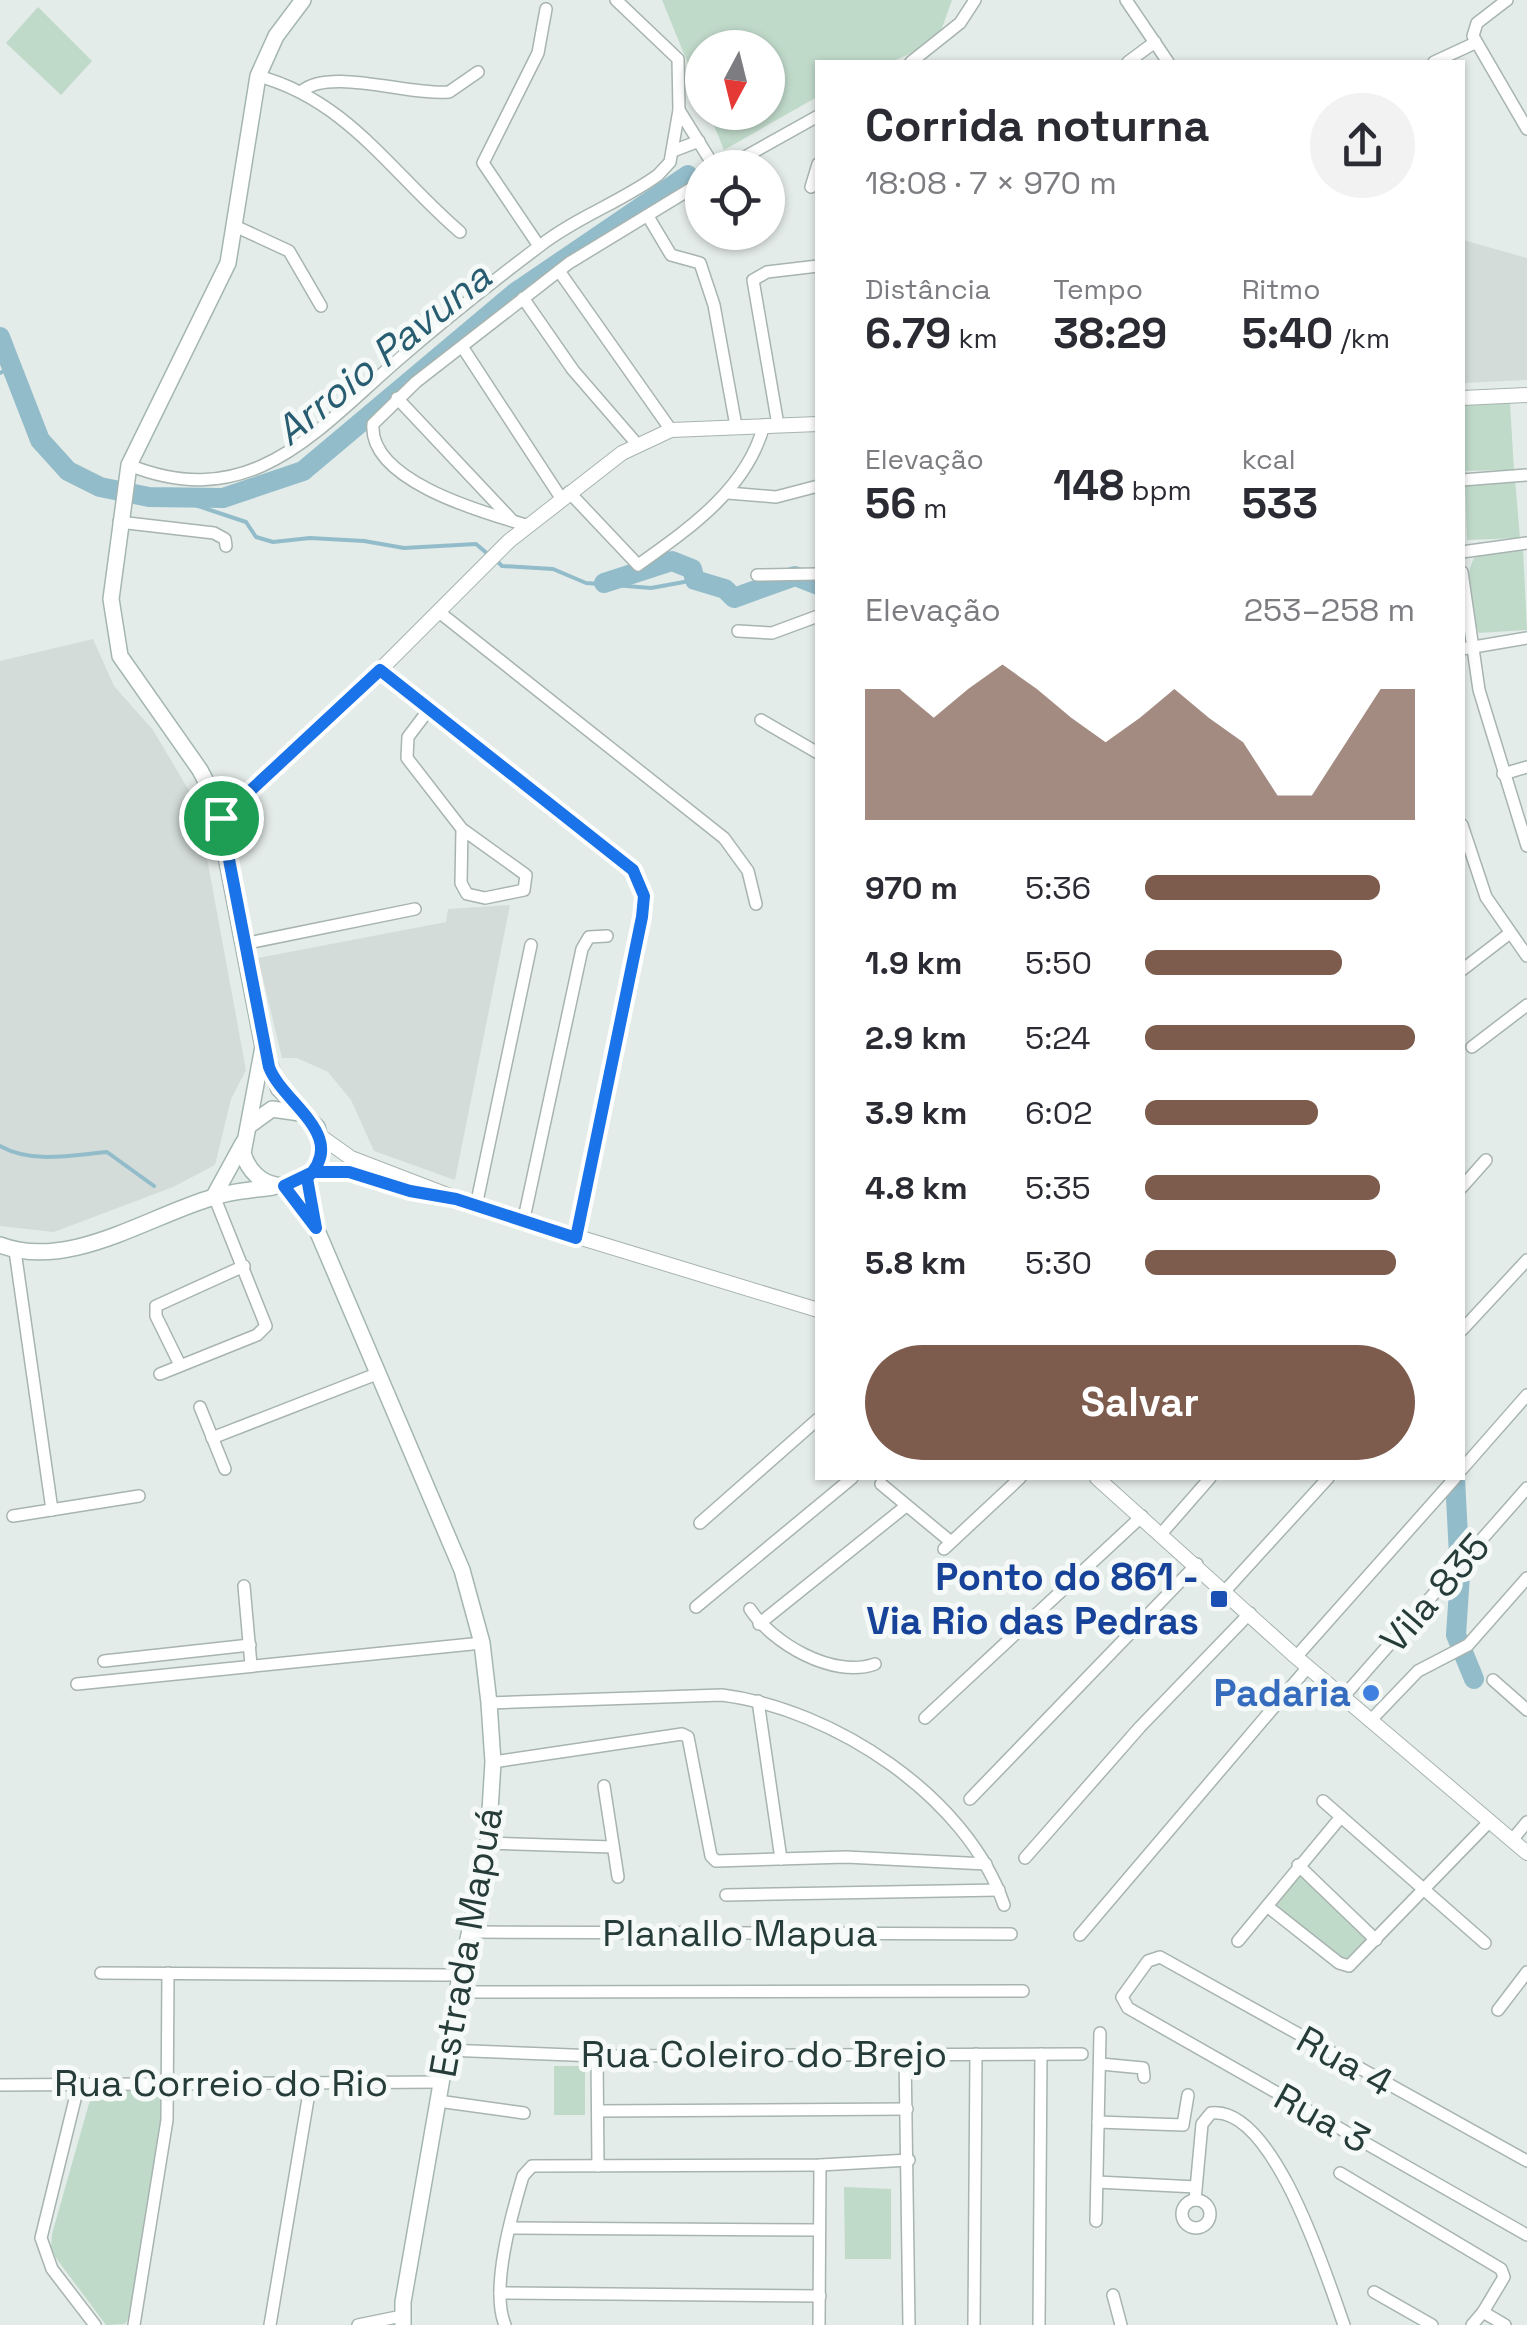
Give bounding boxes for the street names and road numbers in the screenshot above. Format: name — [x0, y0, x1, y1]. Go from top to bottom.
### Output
street label: Vila 835 — [1370, 1523, 1500, 1663]
street label: Estrada Mapuá — [419, 1803, 513, 2081]
street label: Planallo Mapua — [602, 1909, 878, 1957]
street label: Rua 4 — [1288, 2015, 1402, 2107]
street label: Rua Coleiro do Brejo — [581, 2030, 947, 2078]
street label: Rua Correio do Rio — [54, 2059, 388, 2107]
street label: Rua 3 — [1266, 2072, 1378, 2164]

